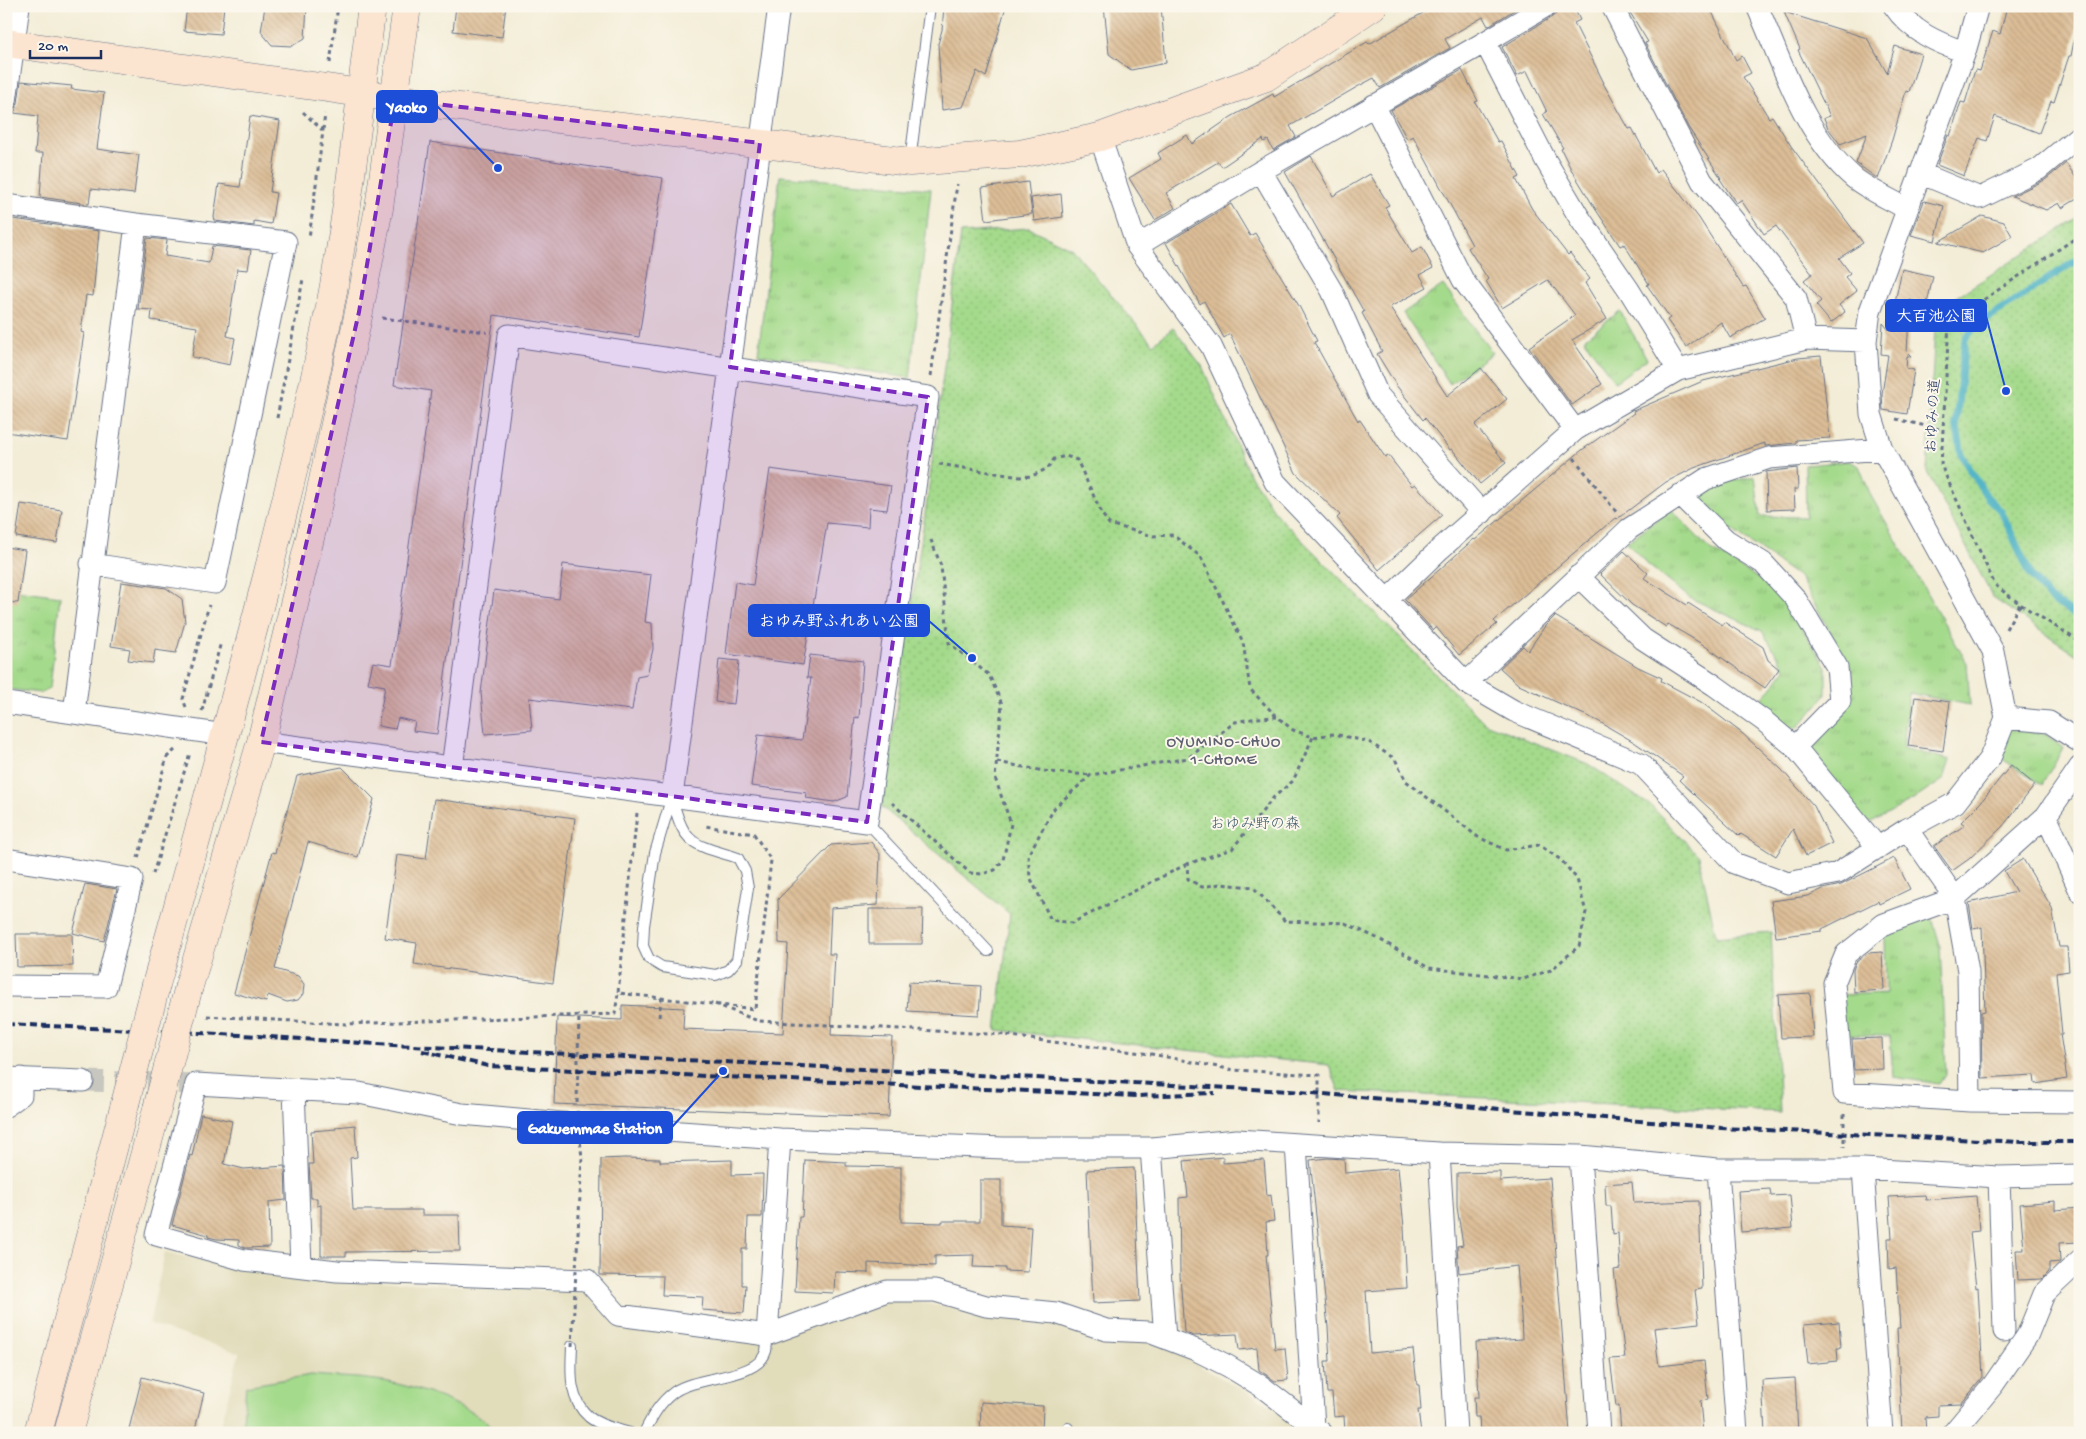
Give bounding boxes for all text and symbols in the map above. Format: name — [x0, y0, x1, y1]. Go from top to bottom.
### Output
scale bar — [30, 28, 101, 60]
text: 20 m — [38, 38, 68, 56]
callout: Yaoko — [377, 91, 437, 122]
text: Yaoko — [385, 100, 428, 119]
callout: 大百池公園 — [1886, 300, 1986, 331]
text: 大百池公園 — [1896, 308, 1976, 328]
street label: おゆみの道 — [1923, 378, 1945, 454]
callout: おゆみ野ふれあい公園 — [749, 605, 929, 636]
text: おゆみ野ふれあい公園 — [759, 613, 919, 633]
district label: OYUMINO-CHUO 1-CHOME — [1166, 734, 1282, 771]
park label: おゆみ野の森 — [1210, 815, 1300, 834]
callout: Gakuemmae Station — [518, 1112, 672, 1143]
text: Gakuemmae Station — [528, 1121, 663, 1140]

